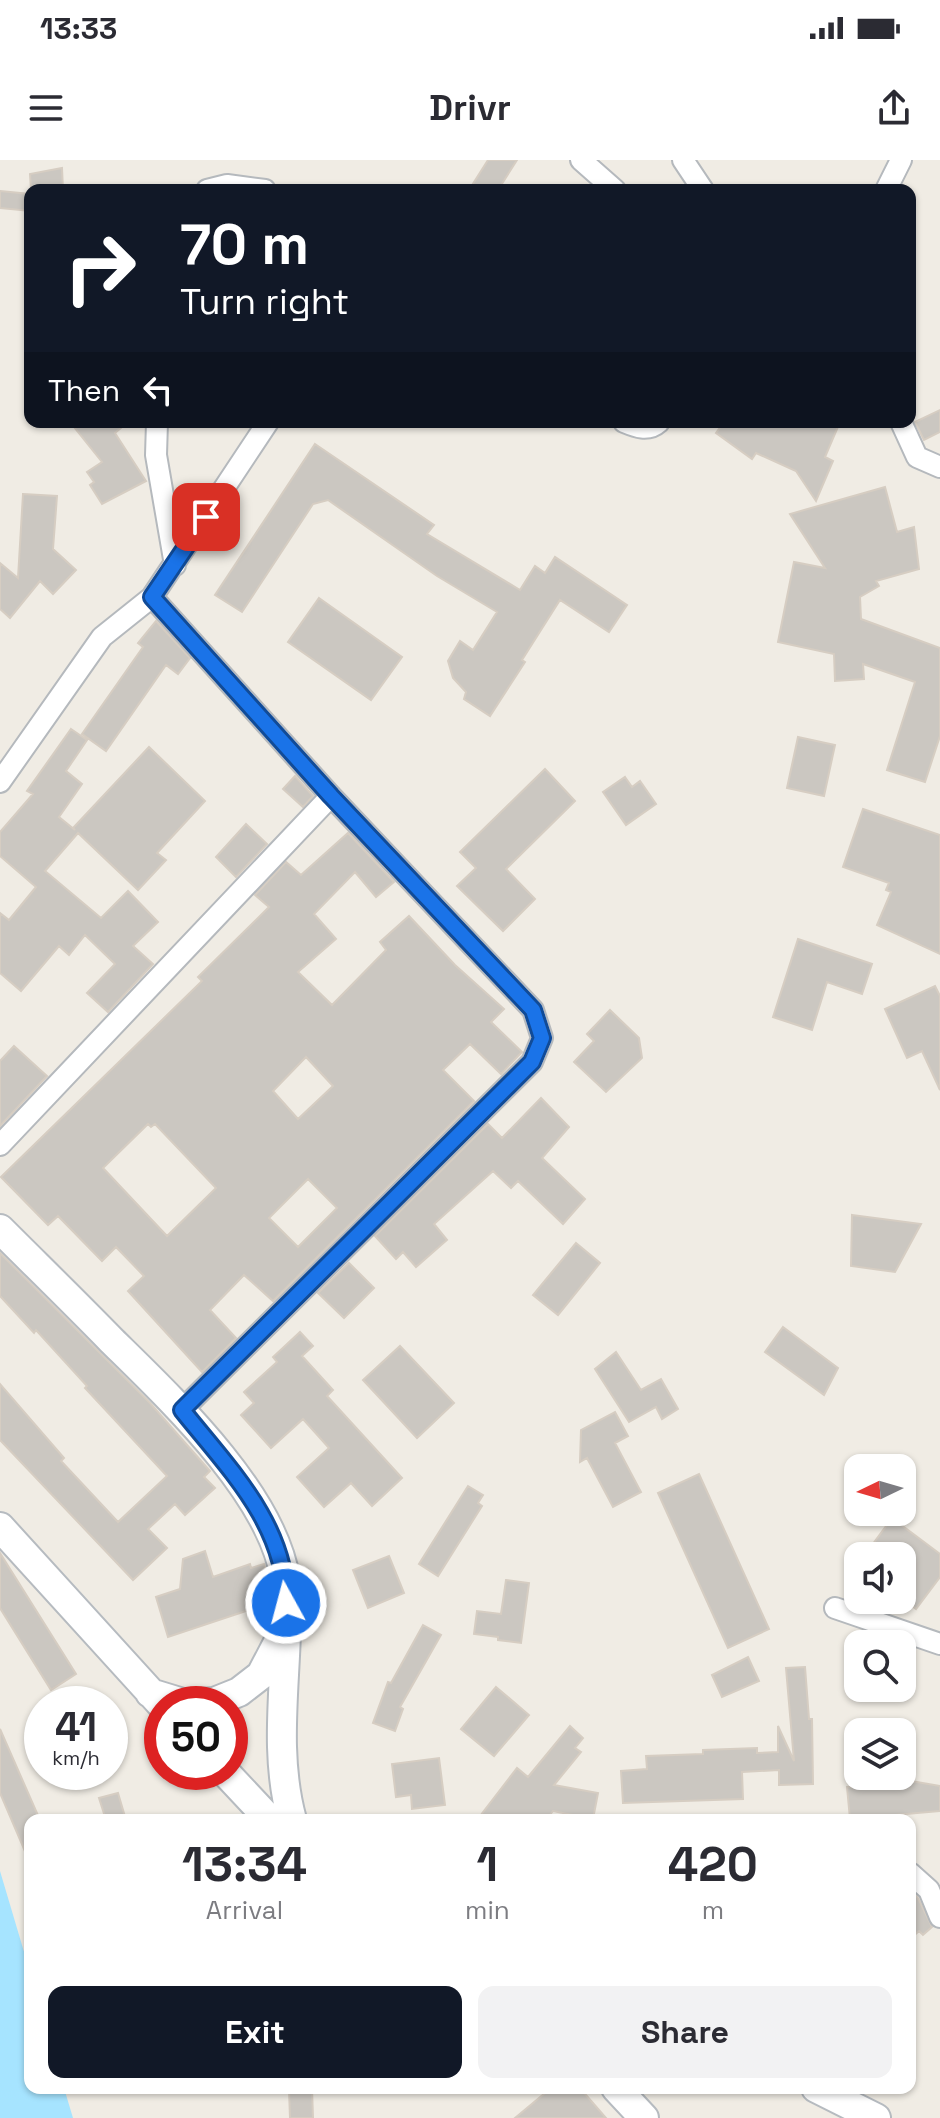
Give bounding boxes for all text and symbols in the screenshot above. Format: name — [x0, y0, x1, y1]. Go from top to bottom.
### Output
text: 13:33 — [40, 9, 117, 48]
text: Drivr — [429, 85, 511, 131]
icon: menu — [24, 86, 68, 130]
icon: share — [872, 86, 916, 130]
text: 70 m — [180, 209, 309, 280]
icon: right — [48, 216, 152, 320]
text: Turn right — [180, 279, 349, 325]
icon: left — [136, 368, 180, 412]
text: Then — [48, 371, 120, 410]
pin — [172, 483, 240, 551]
icon: arrive — [184, 495, 228, 539]
north arrow — [844, 1454, 916, 1526]
map controls — [844, 1454, 916, 1790]
button: sound — [844, 1542, 916, 1614]
position arrow — [244, 1561, 328, 1645]
button: search — [844, 1630, 916, 1702]
speed limit sign: 50 — [144, 1686, 248, 1790]
text: 41 — [55, 1702, 97, 1753]
button: layers — [844, 1718, 916, 1790]
text: km/h — [52, 1745, 100, 1771]
text: 13:34 — [182, 1834, 307, 1895]
text: 1 — [477, 1834, 498, 1895]
text: 420 — [668, 1834, 758, 1895]
text: Arrival — [206, 1893, 283, 1927]
text: min — [465, 1893, 510, 1927]
text: m — [702, 1893, 724, 1927]
button: Exit — [48, 1986, 462, 2078]
button: Share — [478, 1986, 892, 2078]

